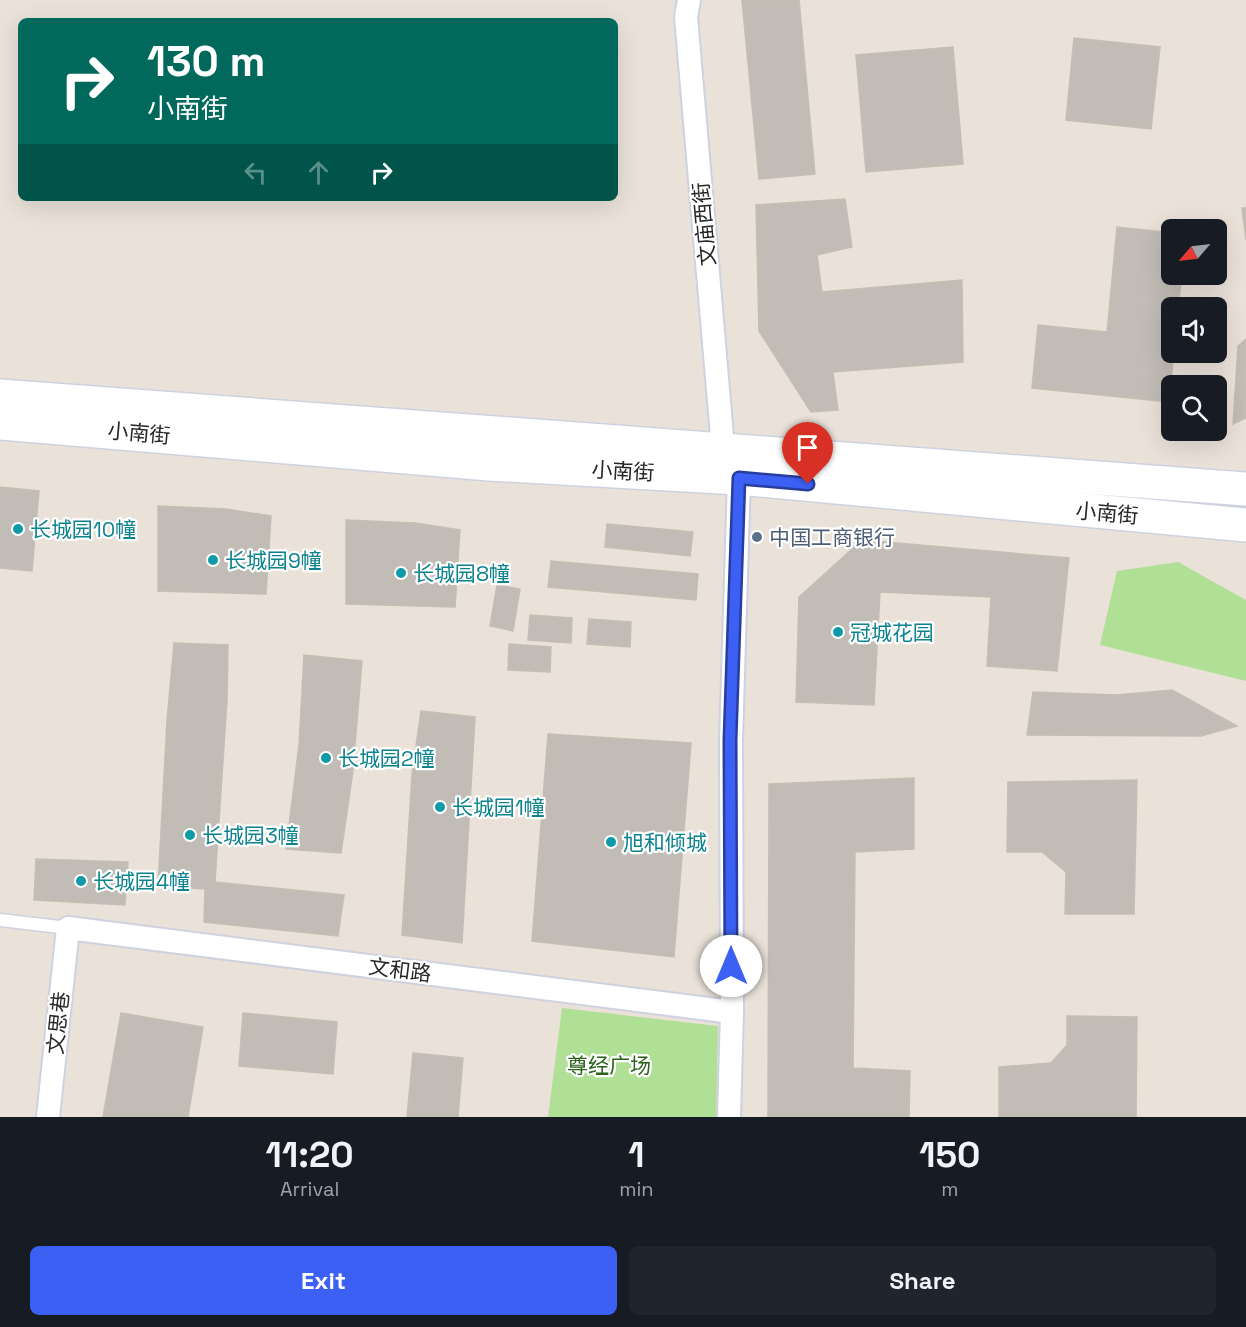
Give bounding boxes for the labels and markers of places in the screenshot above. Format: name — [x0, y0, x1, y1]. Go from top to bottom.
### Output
pin — [782, 422, 833, 484]
place label: 长城园10幢 — [30, 516, 136, 543]
marker: 长城园10幢 — [11, 522, 25, 536]
place label: 中国工商银行 — [769, 524, 895, 551]
marker: 中国工商银行 — [750, 530, 764, 544]
place label: 长城园9幢 — [225, 547, 322, 574]
marker: 长城园9幢 — [206, 553, 220, 567]
place label: 长城园8幢 — [413, 560, 510, 587]
marker: 长城园8幢 — [394, 566, 408, 580]
place label: 冠城花园 — [850, 619, 934, 646]
marker: 冠城花园 — [831, 625, 845, 639]
place label: 长城园2幢 — [338, 745, 435, 772]
marker: 长城园2幢 — [319, 751, 333, 765]
place label: 长城园1幢 — [452, 794, 545, 821]
marker: 长城园1幢 — [433, 800, 447, 814]
place label: 长城园3幢 — [202, 822, 299, 849]
marker: 长城园3幢 — [183, 828, 197, 842]
place label: 旭和倾城 — [623, 829, 707, 856]
marker: 旭和倾城 — [604, 835, 618, 849]
place label: 长城园4幢 — [93, 868, 190, 895]
marker: 长城园4幢 — [74, 874, 88, 888]

